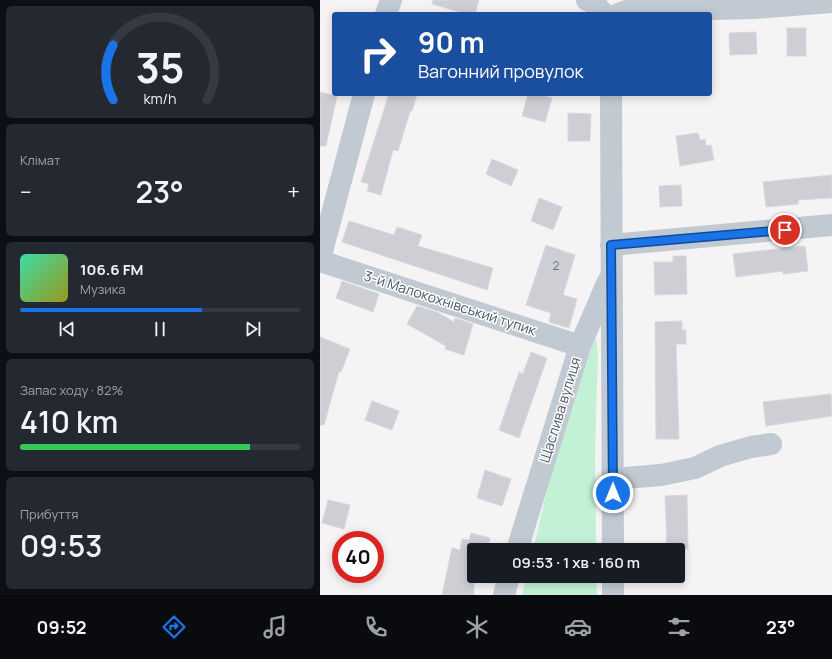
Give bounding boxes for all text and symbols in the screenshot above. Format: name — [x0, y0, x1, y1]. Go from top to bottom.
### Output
text: 90 m — [418, 23, 485, 61]
icon: right — [352, 28, 404, 80]
text: 35 — [136, 39, 184, 95]
text: Вагонний провулок — [418, 59, 583, 83]
text: km/h — [143, 88, 177, 107]
text: Клімат — [20, 151, 61, 169]
text: 23° — [135, 171, 184, 212]
text: − — [20, 177, 32, 207]
text: + — [287, 177, 300, 207]
pin — [768, 213, 802, 247]
icon: arrive — [774, 219, 796, 241]
house number: 2 — [553, 257, 560, 274]
text: 106.6 FM — [80, 259, 143, 280]
street label: 3-й Малокохнівський тупик — [362, 266, 540, 340]
text: Музика — [80, 280, 125, 298]
icon: previous — [56, 318, 78, 340]
icon: pause — [149, 318, 171, 340]
icon: next — [242, 318, 264, 340]
street label: Щаслива вулиця — [534, 355, 585, 465]
text: Запас ходу · 82% — [20, 381, 123, 399]
text: 410 km — [20, 401, 118, 442]
position arrow — [592, 472, 634, 514]
text: Прибуття — [20, 505, 78, 523]
text: 09:53 — [20, 525, 102, 566]
speed limit sign: 40 — [332, 531, 384, 583]
text: 09:53 · 1 хв · 160 m — [512, 552, 640, 573]
icon: directions — [160, 613, 188, 641]
icon: music — [261, 613, 289, 641]
icon: phone — [362, 613, 390, 641]
icon: climate — [463, 613, 491, 641]
icon: car — [564, 613, 592, 641]
icon: filters — [665, 613, 693, 641]
text: 09:52 — [37, 615, 87, 639]
text: 23° — [766, 615, 795, 639]

